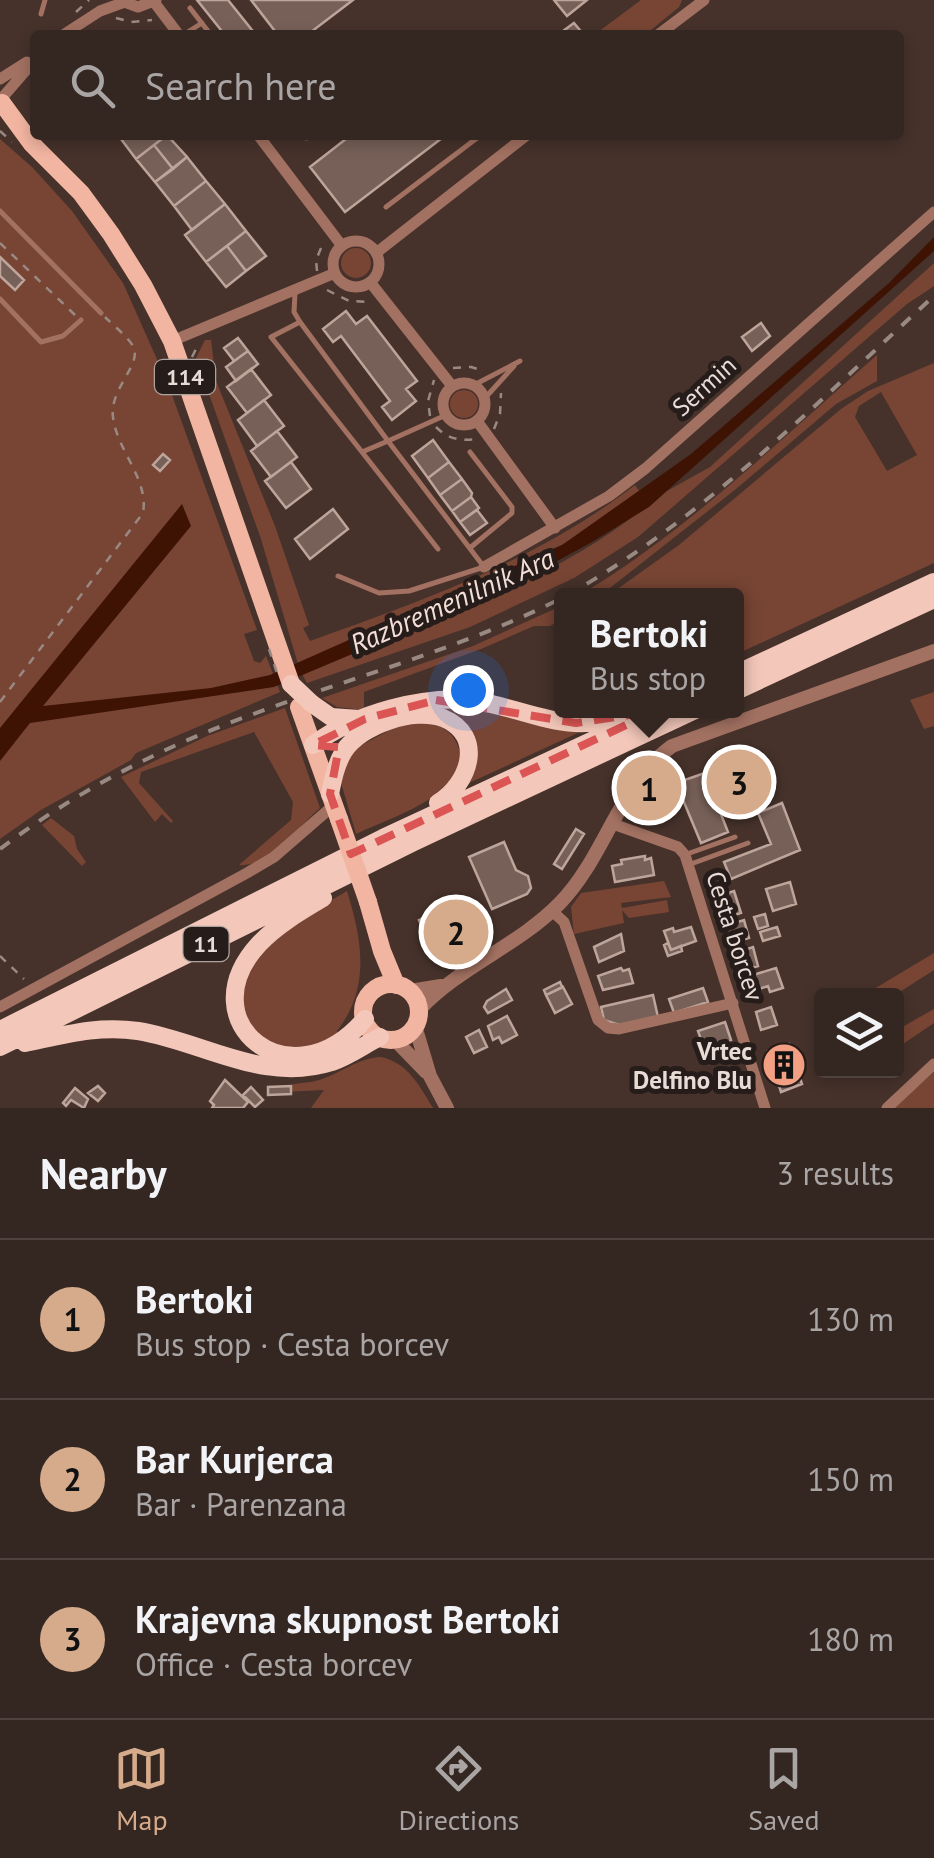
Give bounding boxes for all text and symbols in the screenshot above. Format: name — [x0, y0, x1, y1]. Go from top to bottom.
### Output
search box — [30, 30, 904, 140]
icon: search — [65, 58, 120, 113]
text: Search here — [145, 61, 337, 110]
street label: Sermin — [665, 349, 743, 423]
road number: 114 — [155, 360, 215, 394]
water label: Razbremenilnik Ara — [344, 539, 560, 662]
popup — [554, 588, 744, 718]
text: Bertoki — [590, 608, 708, 657]
text: Bus stop — [590, 657, 706, 699]
your location — [443, 665, 494, 716]
pin: 3 — [706, 744, 772, 820]
pin: 1 — [616, 750, 682, 826]
street label: Cesta borcev — [699, 867, 771, 1005]
pin: 2 — [424, 894, 488, 970]
road number: 11 — [184, 927, 228, 961]
map controls — [814, 988, 904, 1078]
button: layers — [814, 988, 904, 1078]
place label: Vrtec Delfino Blu — [633, 1035, 752, 1096]
building icon: Vrtec Delfino Blu — [761, 1042, 807, 1088]
text: Nearby — [40, 1146, 167, 1201]
text: 3 results — [776, 1152, 894, 1194]
text: Bertoki — [135, 1274, 254, 1323]
text: 1 — [63, 1298, 82, 1340]
text: 130 m — [807, 1298, 894, 1340]
text: Bus stop · Cesta borcev — [135, 1323, 449, 1365]
text: Bar Kurjerca — [135, 1434, 334, 1483]
text: 2 — [63, 1458, 82, 1500]
text: 150 m — [807, 1458, 894, 1500]
text: Bar · Parenzana — [135, 1483, 347, 1525]
text: Krajevna skupnost Bertoki — [135, 1594, 561, 1643]
text: 3 — [63, 1618, 82, 1660]
text: 180 m — [807, 1618, 894, 1660]
text: Office · Cesta borcev — [135, 1643, 412, 1685]
tab: Map — [114, 1741, 169, 1838]
tab: Directions — [398, 1741, 519, 1838]
tab: Saved — [748, 1741, 820, 1838]

